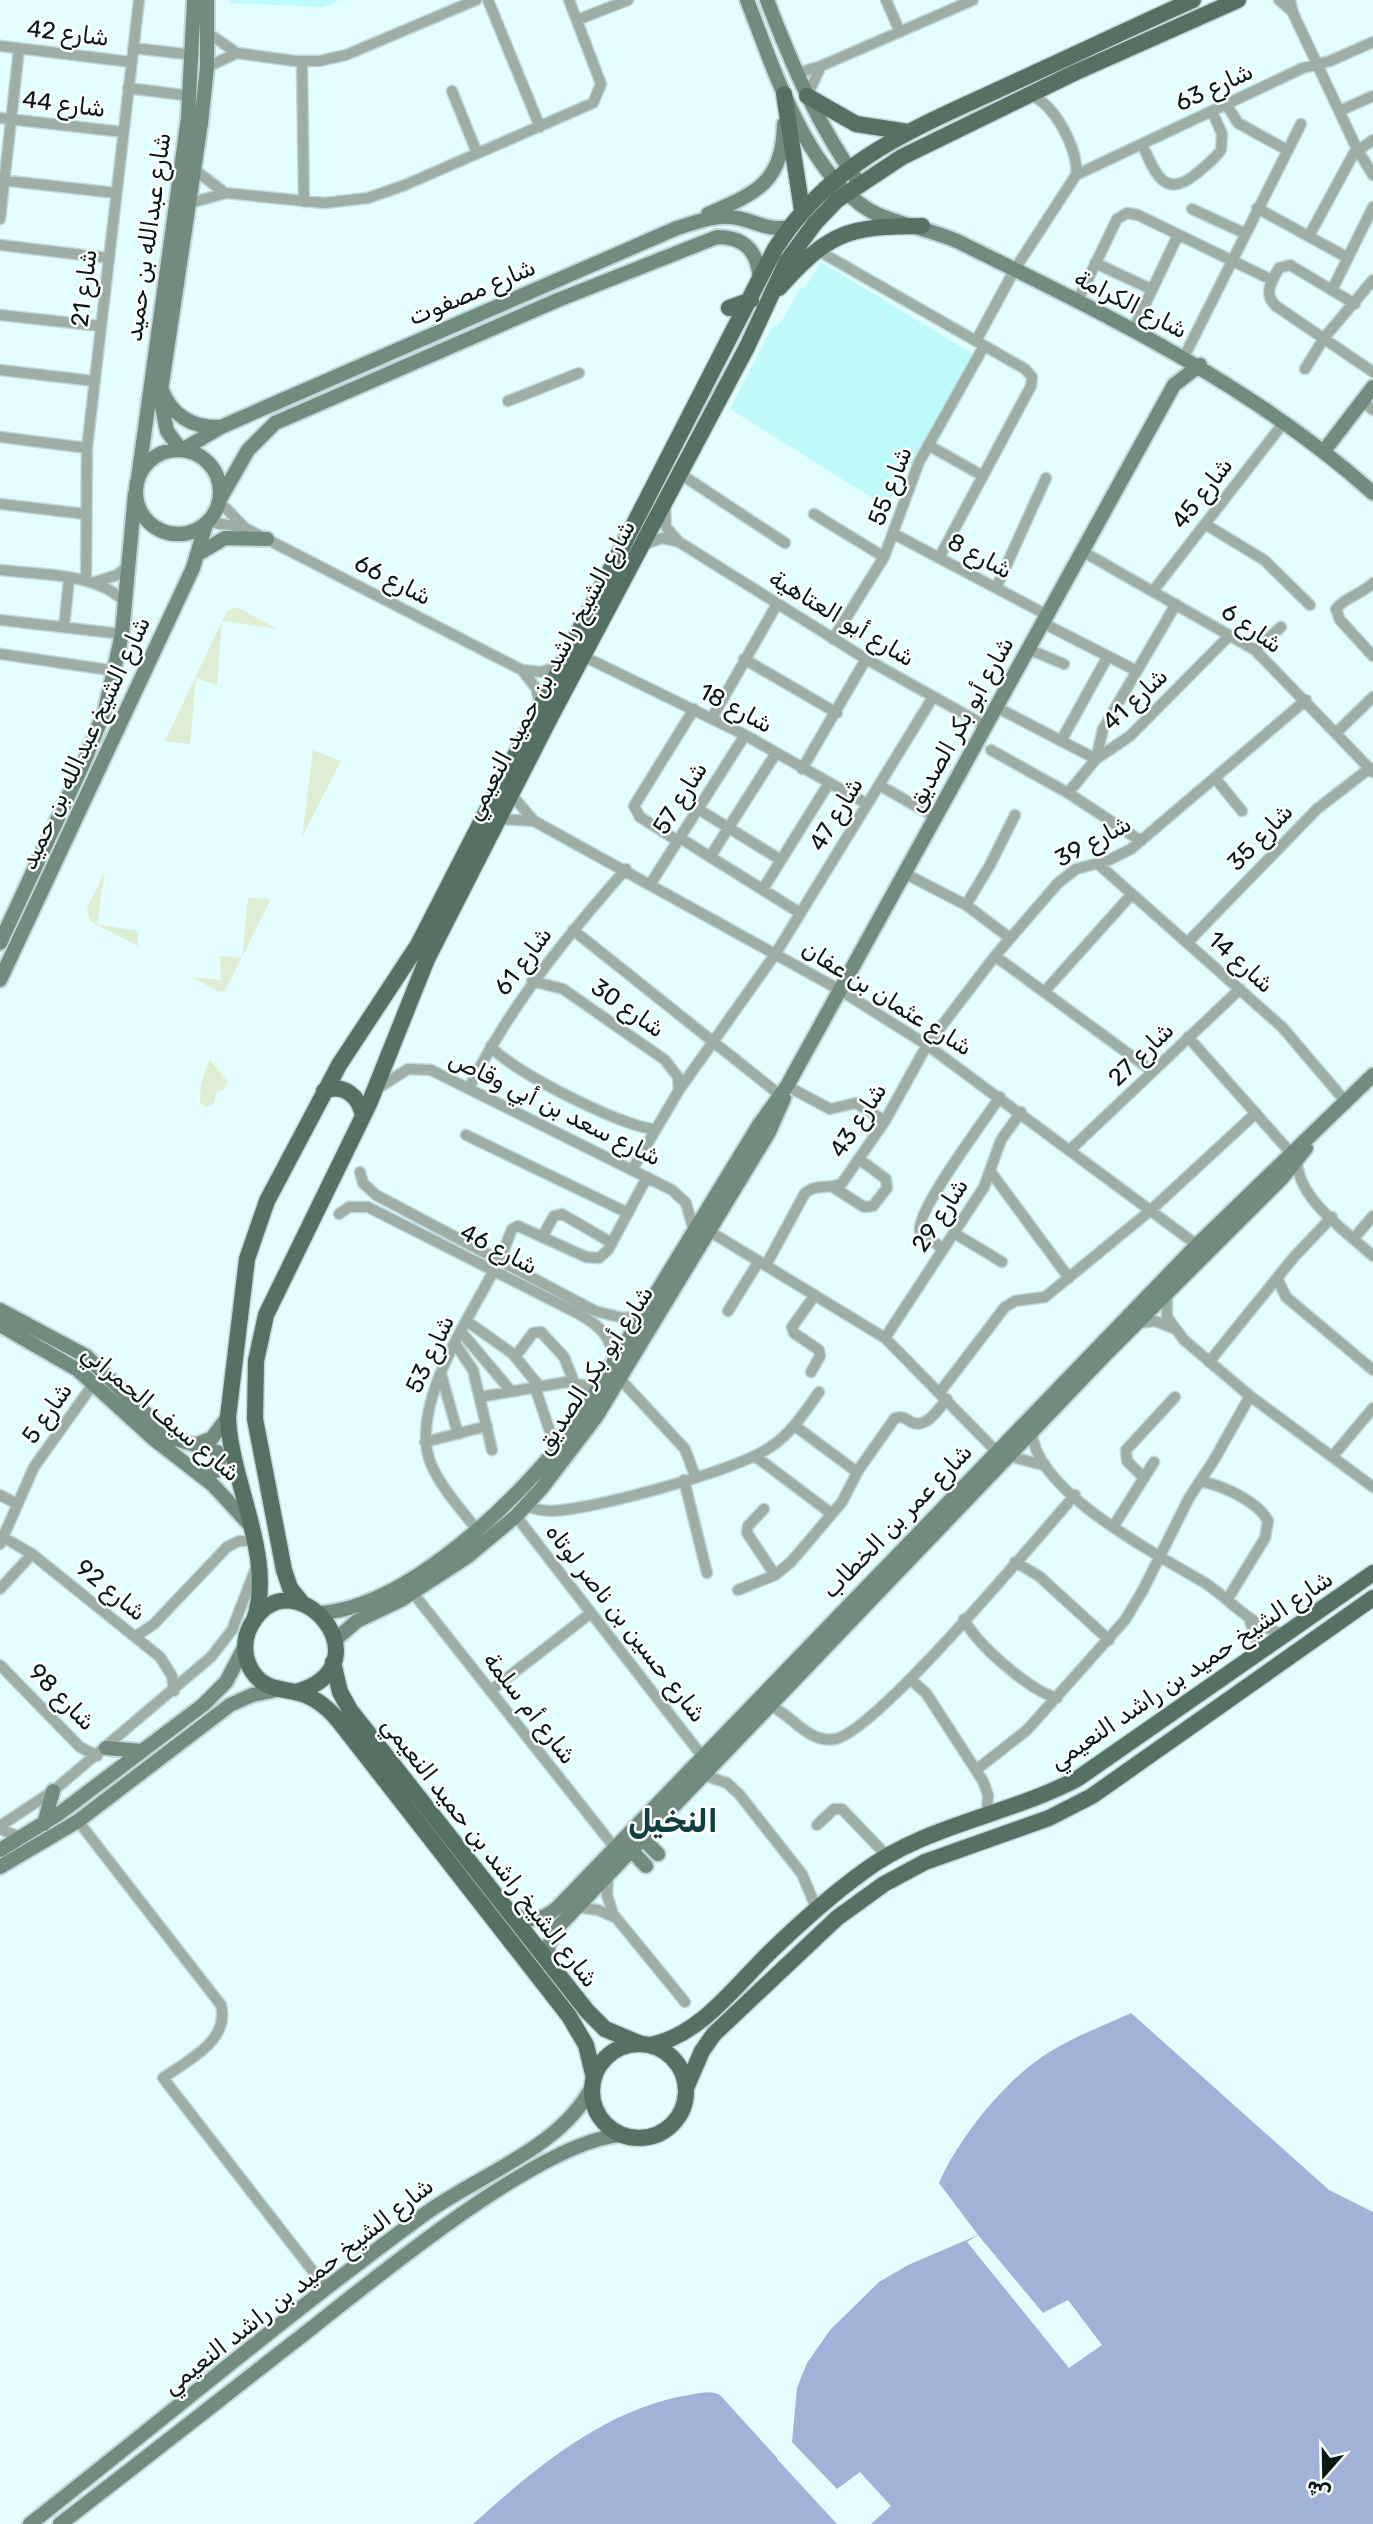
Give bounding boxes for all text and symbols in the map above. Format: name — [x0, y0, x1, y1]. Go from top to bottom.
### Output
street label: شارع 42 — [25, 14, 111, 54]
street label: شارع 63 — [1171, 57, 1258, 119]
street label: شارع 44 — [21, 85, 107, 125]
street label: شارع عبدالله بن حميد — [119, 131, 179, 344]
street label: شارع 21 — [65, 248, 105, 329]
street label: شارع مصفوت — [404, 253, 541, 333]
street label: شارع الكرامة — [1069, 264, 1192, 346]
street label: شارع 55 — [862, 443, 920, 530]
street label: شارع 45 — [1165, 452, 1240, 536]
street label: شارع الشيخ راشد بن حميد النعيمي — [459, 515, 645, 827]
street label: شارع 8 — [942, 527, 1017, 586]
street label: شارع 66 — [349, 549, 436, 613]
street label: شارع أبو العتاهية — [763, 564, 920, 674]
street label: شارع 6 — [1215, 597, 1288, 661]
street label: شارع الشيخ عبدالله بن حميد — [14, 612, 159, 875]
street label: شارع أبو بكر الصديق — [900, 632, 1021, 817]
street label: شارع 41 — [1097, 662, 1175, 738]
street label: شارع 18 — [693, 677, 778, 741]
street label: شارع 57 — [647, 757, 715, 841]
street label: شارع 47 — [803, 772, 871, 857]
street label: شارع 35 — [1221, 798, 1300, 878]
street label: شارع 39 — [1050, 809, 1137, 874]
street label: شارع 61 — [488, 921, 559, 1002]
street label: شارع 14 — [1201, 925, 1280, 1000]
street label: شارع عثمان بن عفان — [796, 934, 977, 1063]
street label: شارع 30 — [585, 973, 670, 1045]
street label: شارع 27 — [1102, 1016, 1181, 1093]
street label: شارع سعد بن أبي وقاص — [443, 1044, 666, 1175]
street label: شارع 43 — [824, 1078, 894, 1164]
street label: شارع 29 — [906, 1173, 976, 1258]
street label: شارع 46 — [455, 1218, 542, 1282]
street label: شارع أبو بكر الصديق — [529, 1280, 661, 1461]
street label: شارع 53 — [400, 1311, 462, 1398]
street label: شارع سيف الحمراني — [74, 1339, 246, 1490]
street label: شارع 5 — [16, 1377, 80, 1450]
street label: شارع عمر بن الخطاب — [816, 1438, 979, 1605]
street label: شارع حسين بن ناصر لوتاه — [538, 1518, 712, 1729]
street label: شارع 92 — [69, 1553, 152, 1628]
street label: شارع الشيخ حميد بن راشد النعيمي — [1044, 1565, 1340, 1779]
street label: شارع أم سلمة — [476, 1646, 582, 1771]
street label: شارع 98 — [21, 1658, 101, 1738]
street label: شارع الشيخ راشد بن حميد النعيمي — [372, 1711, 604, 1995]
district label: النخيل — [628, 1802, 718, 1840]
street label: شارع الشيخ حميد بن راشد النعيمي — [157, 2172, 441, 2404]
north arrow — [1289, 2440, 1359, 2510]
text: ش — [1303, 2476, 1334, 2505]

